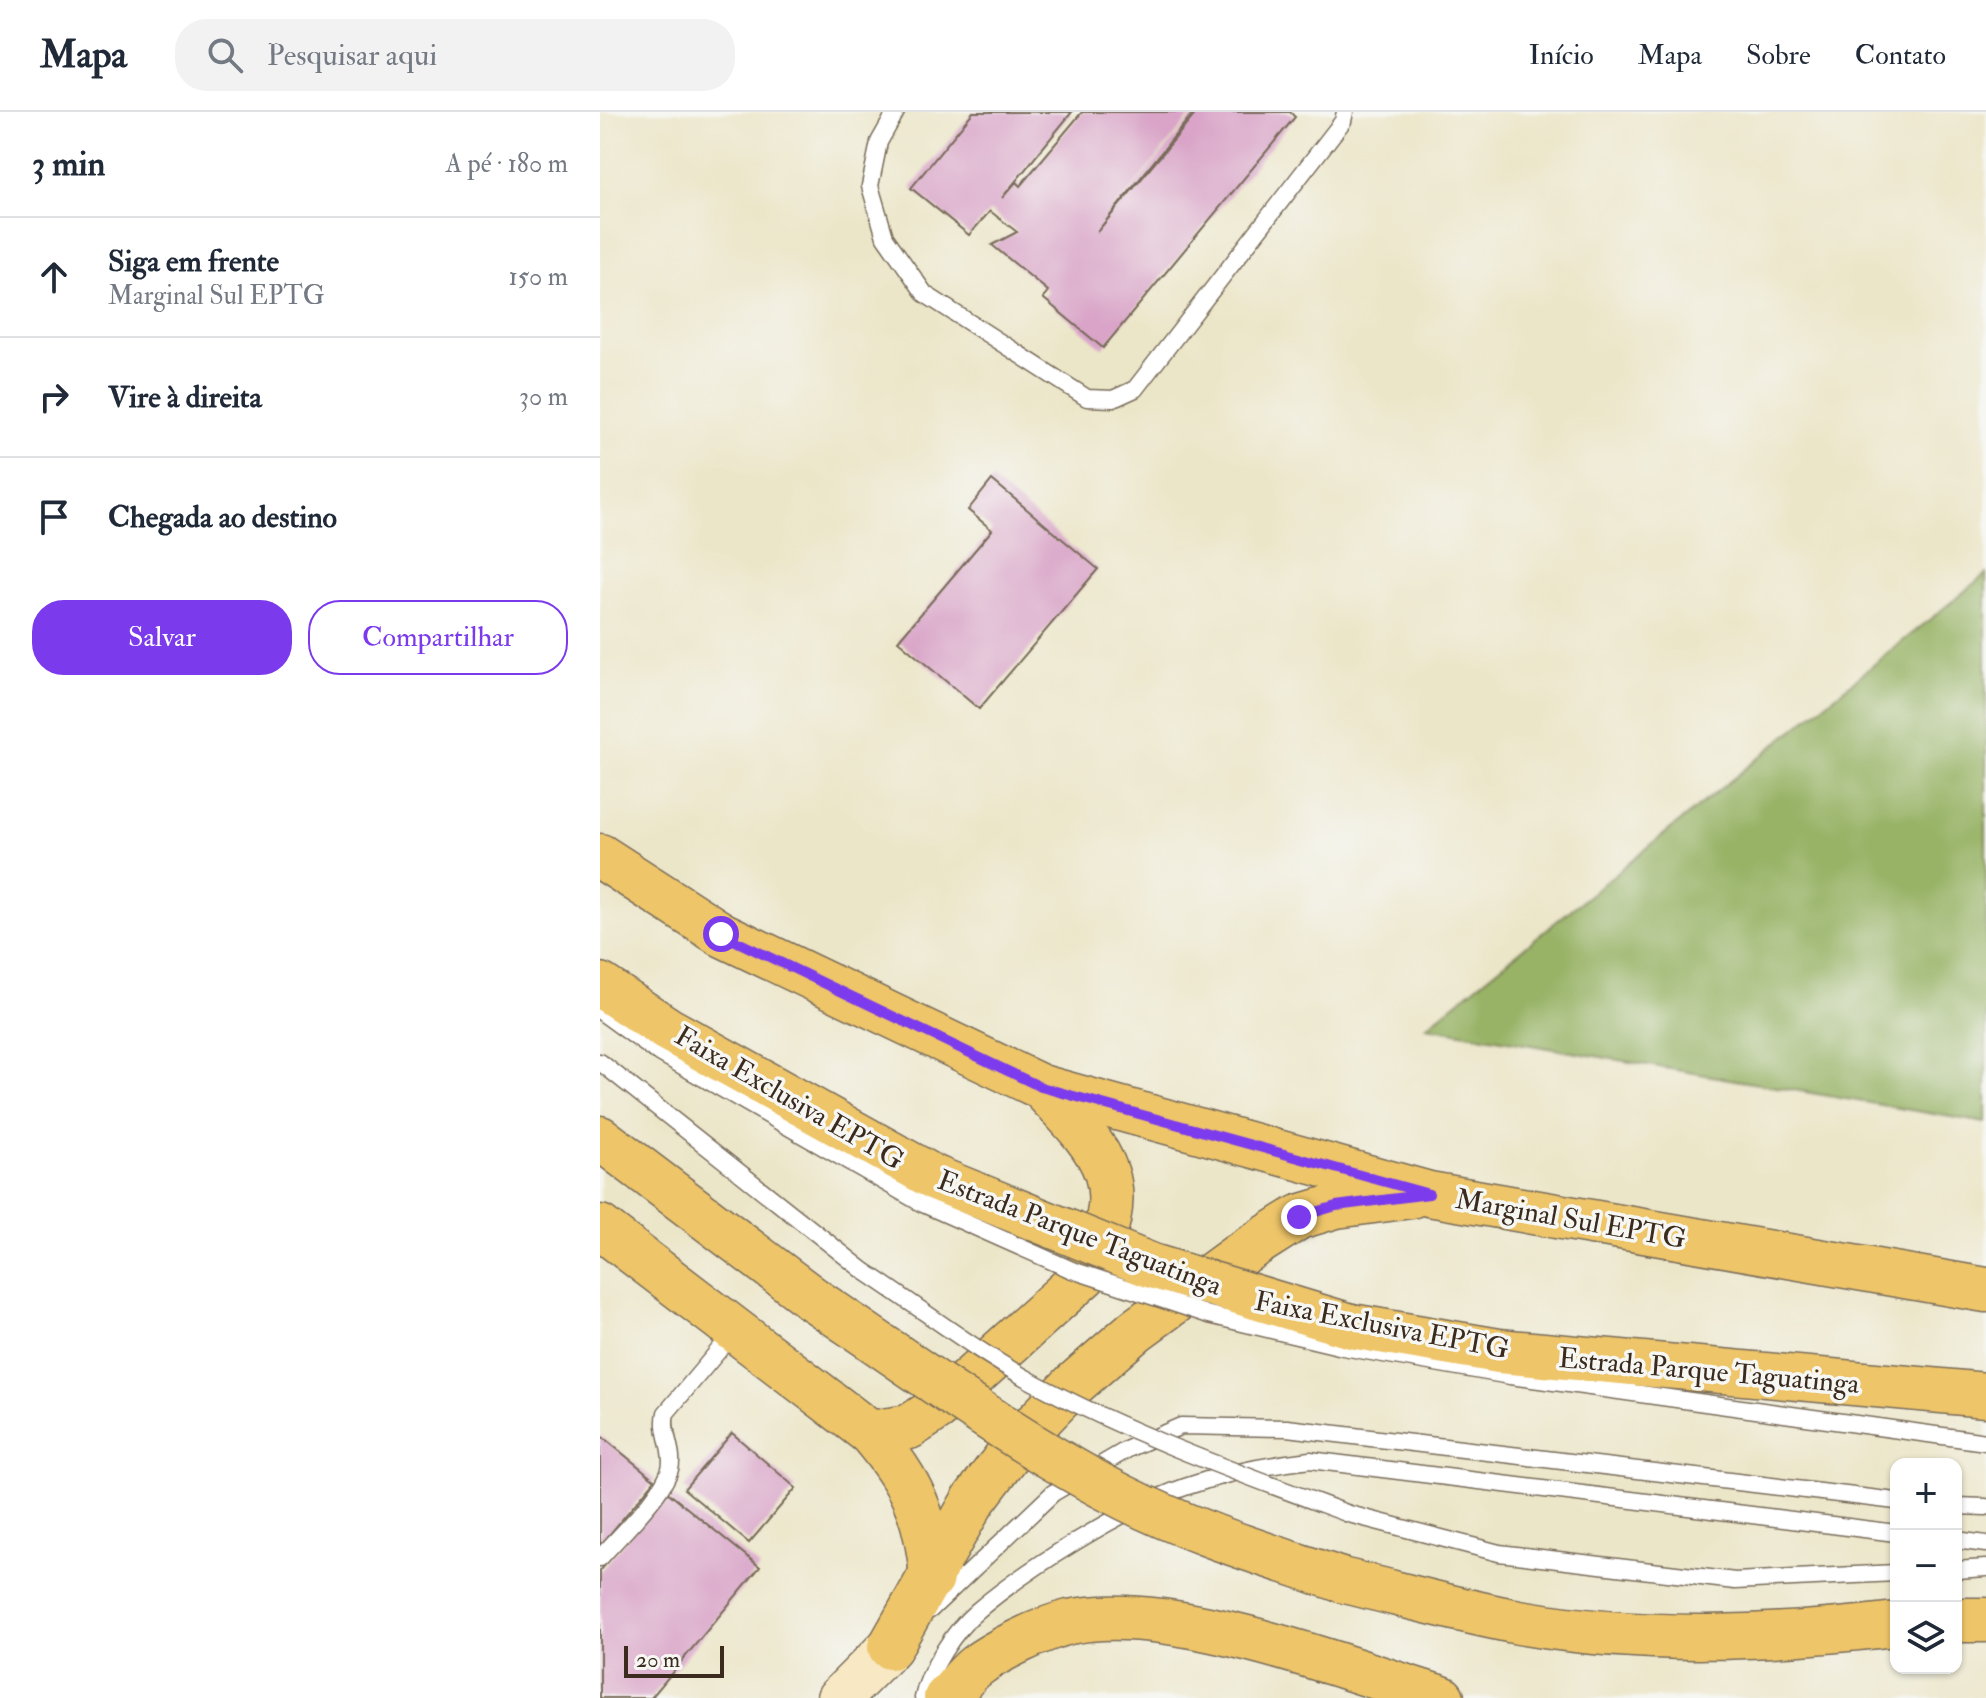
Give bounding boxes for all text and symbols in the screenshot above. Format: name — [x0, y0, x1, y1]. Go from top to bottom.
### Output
search box — [175, 19, 735, 91]
text: Mapa — [40, 31, 127, 79]
icon: search — [203, 33, 247, 77]
text: Pesquisar aqui — [267, 37, 437, 74]
text: Início — [1529, 38, 1594, 73]
text: Mapa — [1638, 38, 1702, 73]
text: Sobre — [1746, 38, 1811, 73]
text: Contato — [1855, 38, 1946, 73]
text: 3 min — [32, 143, 105, 186]
text: A pé · 180 m — [446, 148, 568, 180]
text: Siga em frente — [108, 243, 279, 280]
icon: ahead — [32, 255, 76, 299]
text: 150 m — [509, 261, 568, 293]
text: Marginal Sul EPTG — [108, 280, 325, 312]
icon: right — [32, 375, 76, 419]
text: Vire à direita — [108, 379, 262, 416]
text: 30 m — [519, 381, 568, 413]
icon: arrive — [32, 495, 76, 539]
text: Chegada ao destino — [108, 499, 337, 536]
button: Salvar — [32, 600, 292, 675]
button: Compartilhar — [308, 600, 568, 675]
route start — [703, 916, 739, 952]
street label: Faixa Exclusiva EPTG — [669, 1019, 910, 1178]
street label: Estrada Parque Taguatinga — [932, 1163, 1227, 1304]
street label: Marginal Sul EPTG — [1453, 1182, 1689, 1257]
route end — [1281, 1199, 1317, 1235]
street label: Faixa Exclusiva EPTG — [1252, 1284, 1512, 1367]
street label: Estrada Parque Taguatinga — [1557, 1341, 1861, 1402]
map controls — [1890, 1458, 1962, 1674]
button: + — [1890, 1458, 1962, 1530]
button: − — [1890, 1530, 1962, 1602]
button: layers — [1890, 1602, 1962, 1674]
scale bar — [624, 1642, 724, 1678]
text: 20 m — [636, 1646, 680, 1674]

